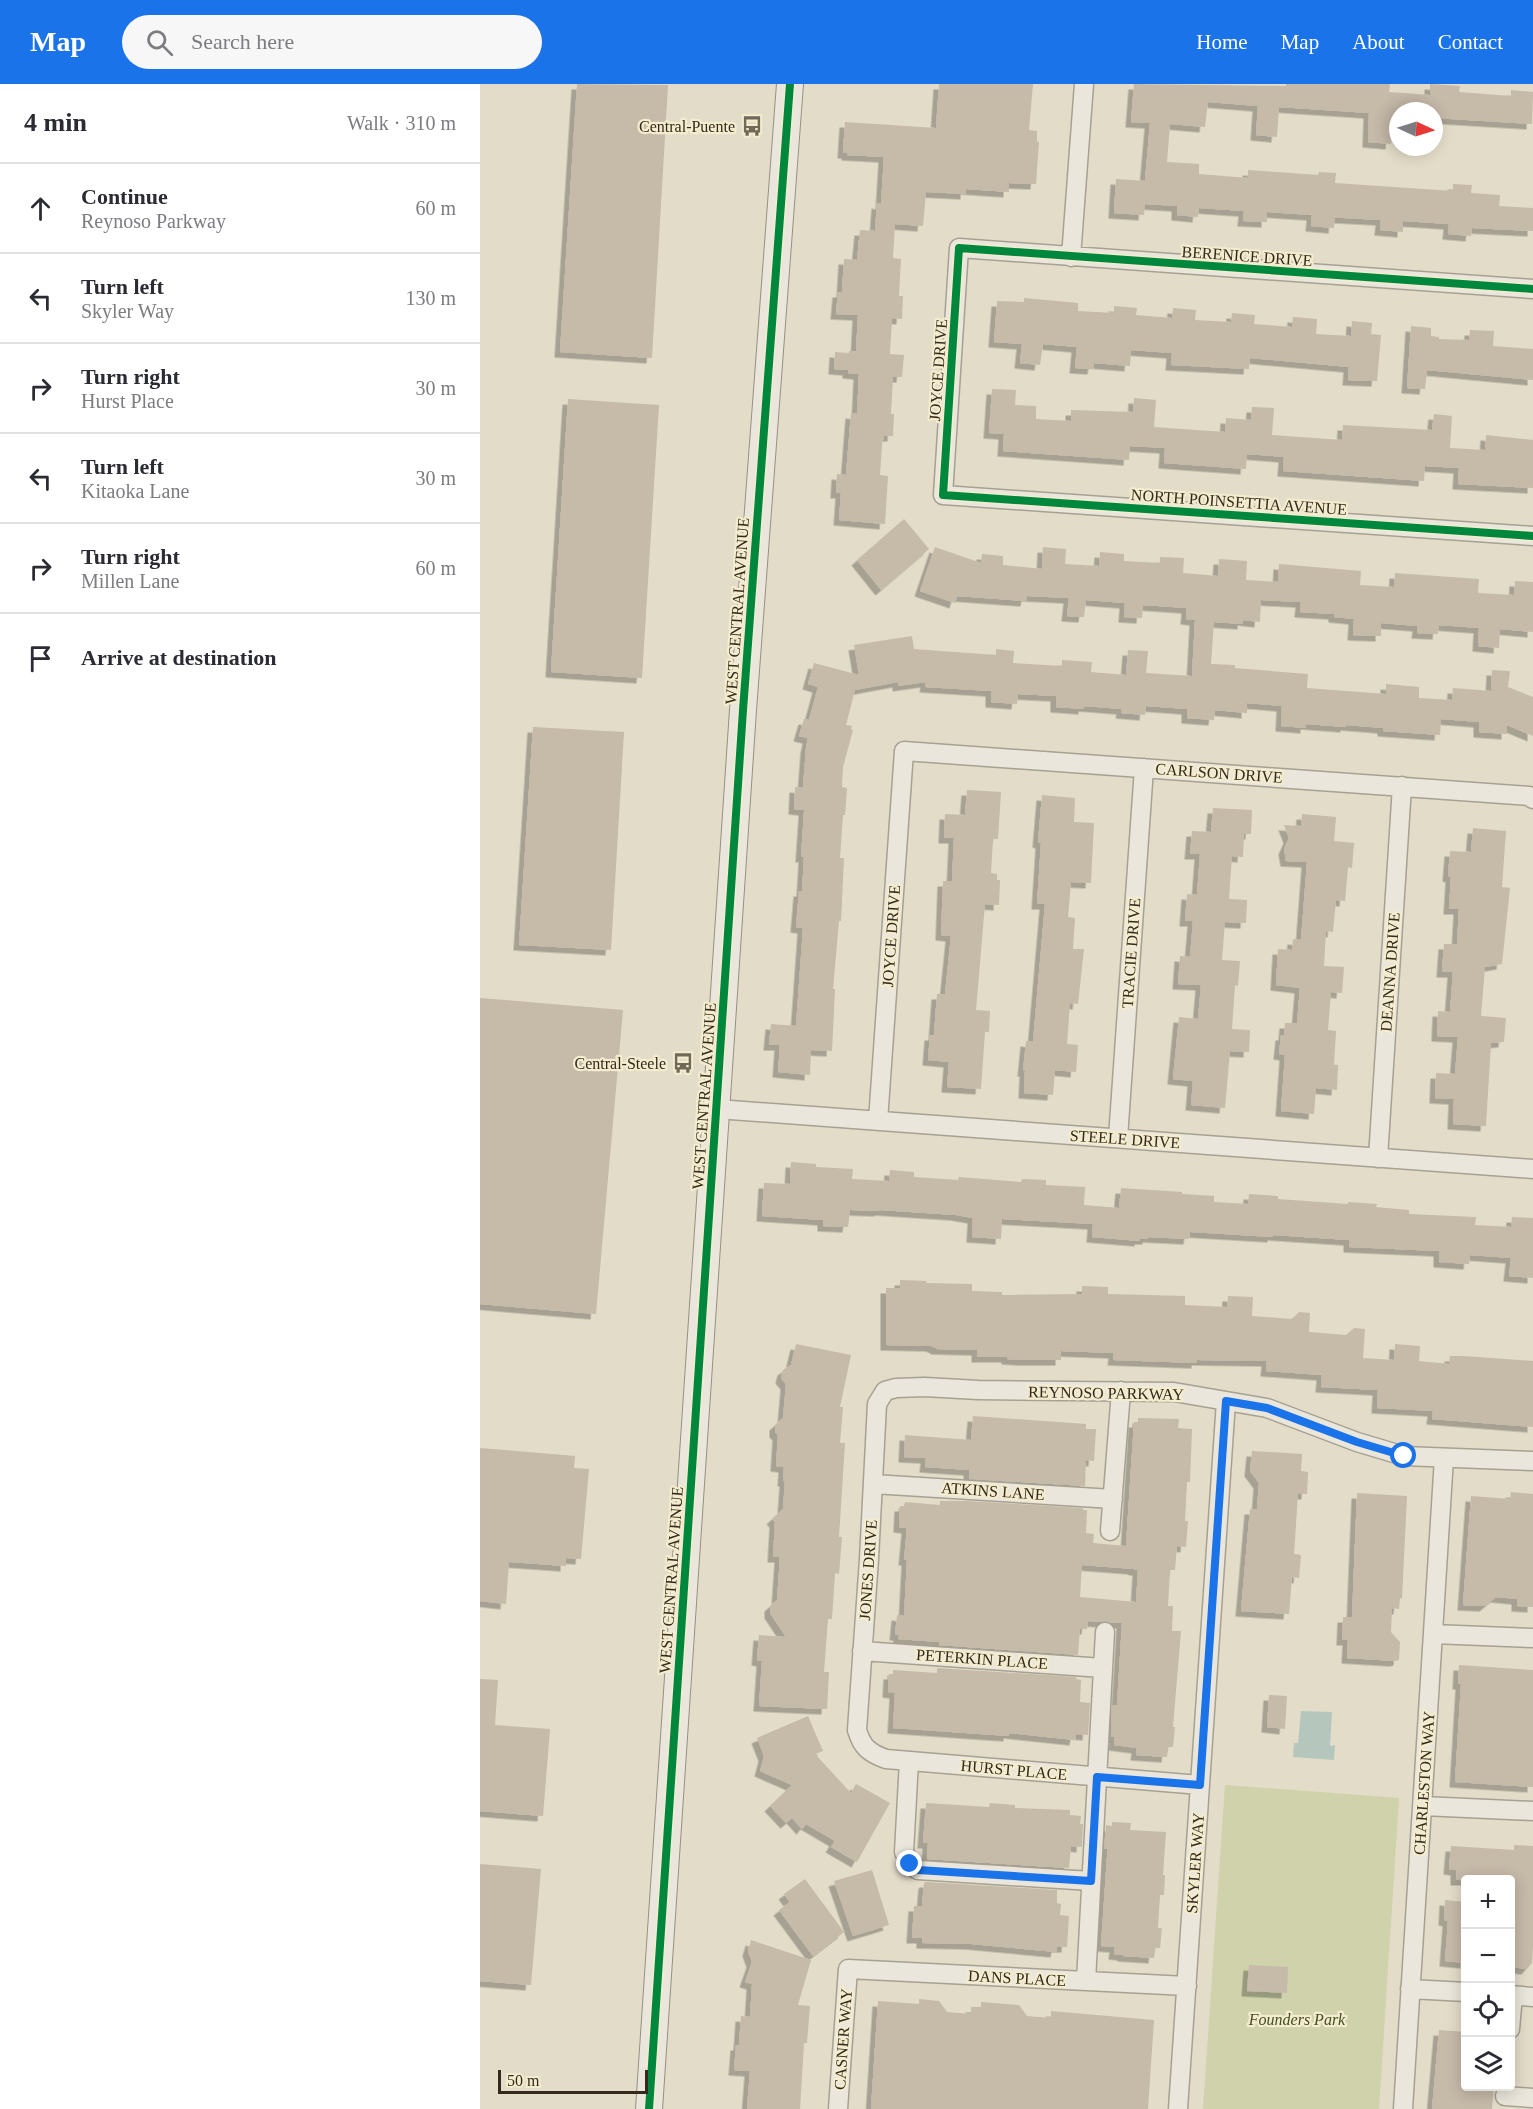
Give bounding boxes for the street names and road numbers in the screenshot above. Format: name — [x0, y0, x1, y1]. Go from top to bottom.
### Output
street label: BERENICE DRIVE — [1181, 243, 1313, 269]
street label: JOYCE DRIVE — [926, 318, 950, 422]
street label: NORTH POINSETTIA AVENUE — [1130, 486, 1348, 518]
street label: WEST CENTRAL AVENUE — [722, 517, 752, 705]
street label: CARLSON DRIVE — [1155, 760, 1283, 786]
street label: JOYCE DRIVE — [879, 884, 903, 988]
street label: TRACIE DRIVE — [1119, 897, 1143, 1009]
street label: DEANNA DRIVE — [1377, 912, 1403, 1032]
street label: WEST CENTRAL AVENUE — [689, 1002, 719, 1190]
street label: STEELE DRIVE — [1069, 1127, 1181, 1151]
street label: REYNOSO PARKWAY — [1028, 1383, 1184, 1403]
street label: ATKINS LANE — [941, 1479, 1045, 1503]
street label: WEST CENTRAL AVENUE — [656, 1486, 686, 1674]
street label: JONES DRIVE — [856, 1519, 880, 1621]
street label: PETERKIN PLACE — [916, 1646, 1048, 1672]
street label: CHARLESTON WAY — [1410, 1710, 1438, 1856]
street label: HURST PLACE — [960, 1757, 1068, 1783]
street label: SKYLER WAY — [1183, 1812, 1207, 1914]
street label: DANS PLACE — [968, 1967, 1066, 1989]
street label: CASNER WAY — [831, 1987, 855, 2090]

